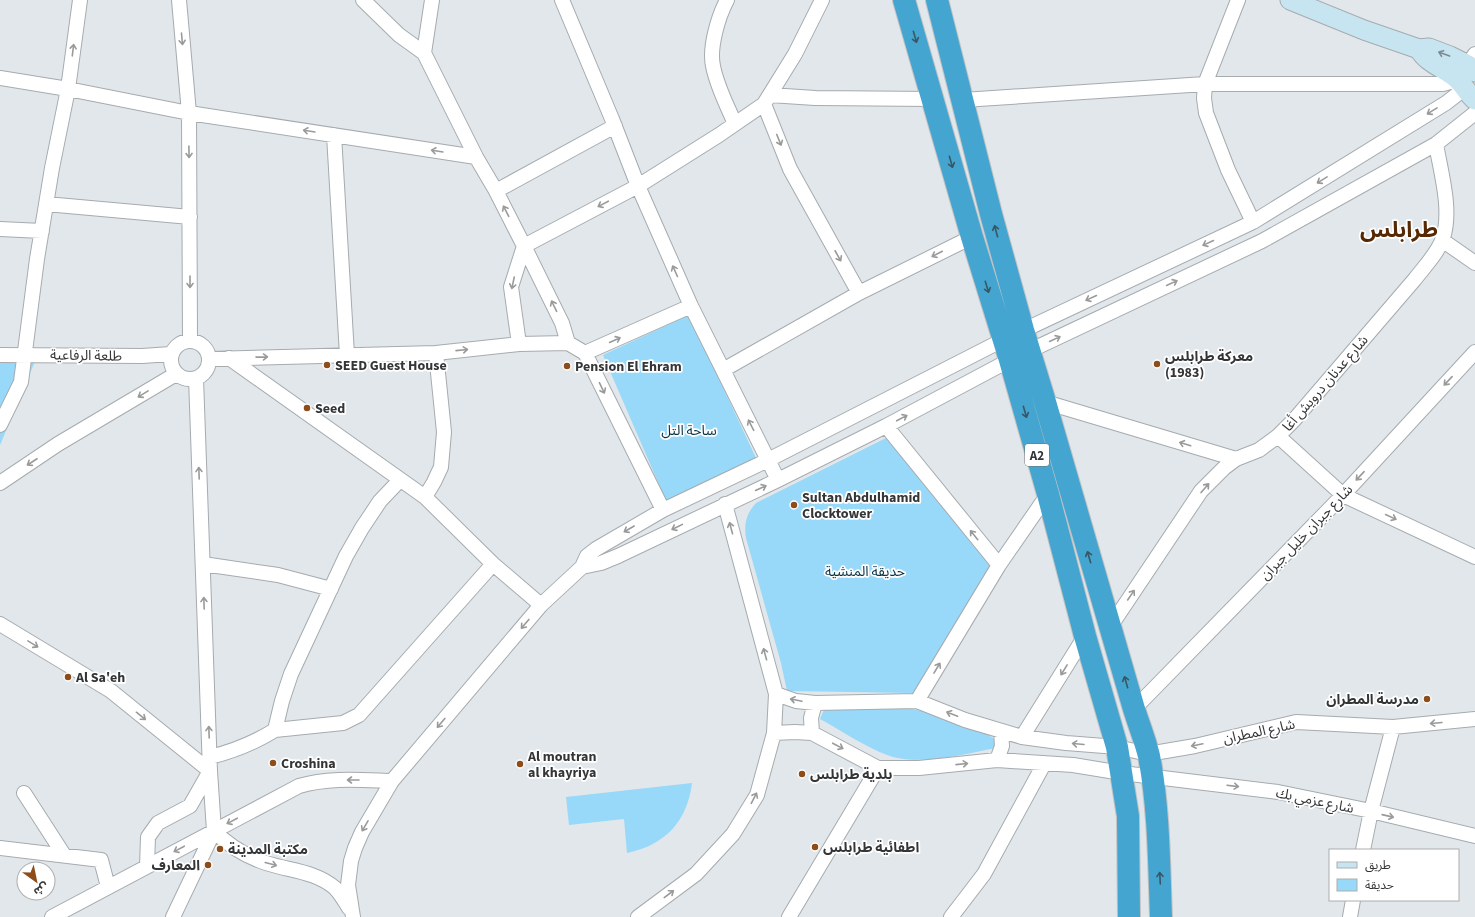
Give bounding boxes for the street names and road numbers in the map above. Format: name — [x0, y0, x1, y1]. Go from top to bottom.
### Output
street label: شارع عدنان درويش أغا — [1278, 331, 1373, 436]
street label: طلعة الرفاعية — [50, 345, 122, 367]
road number: A2 — [1025, 444, 1049, 466]
street label: شارع جبران خليل جبران — [1256, 480, 1358, 585]
street label: شارع المطران — [1221, 715, 1297, 749]
street label: شارع عزمي بك — [1274, 783, 1356, 819]

